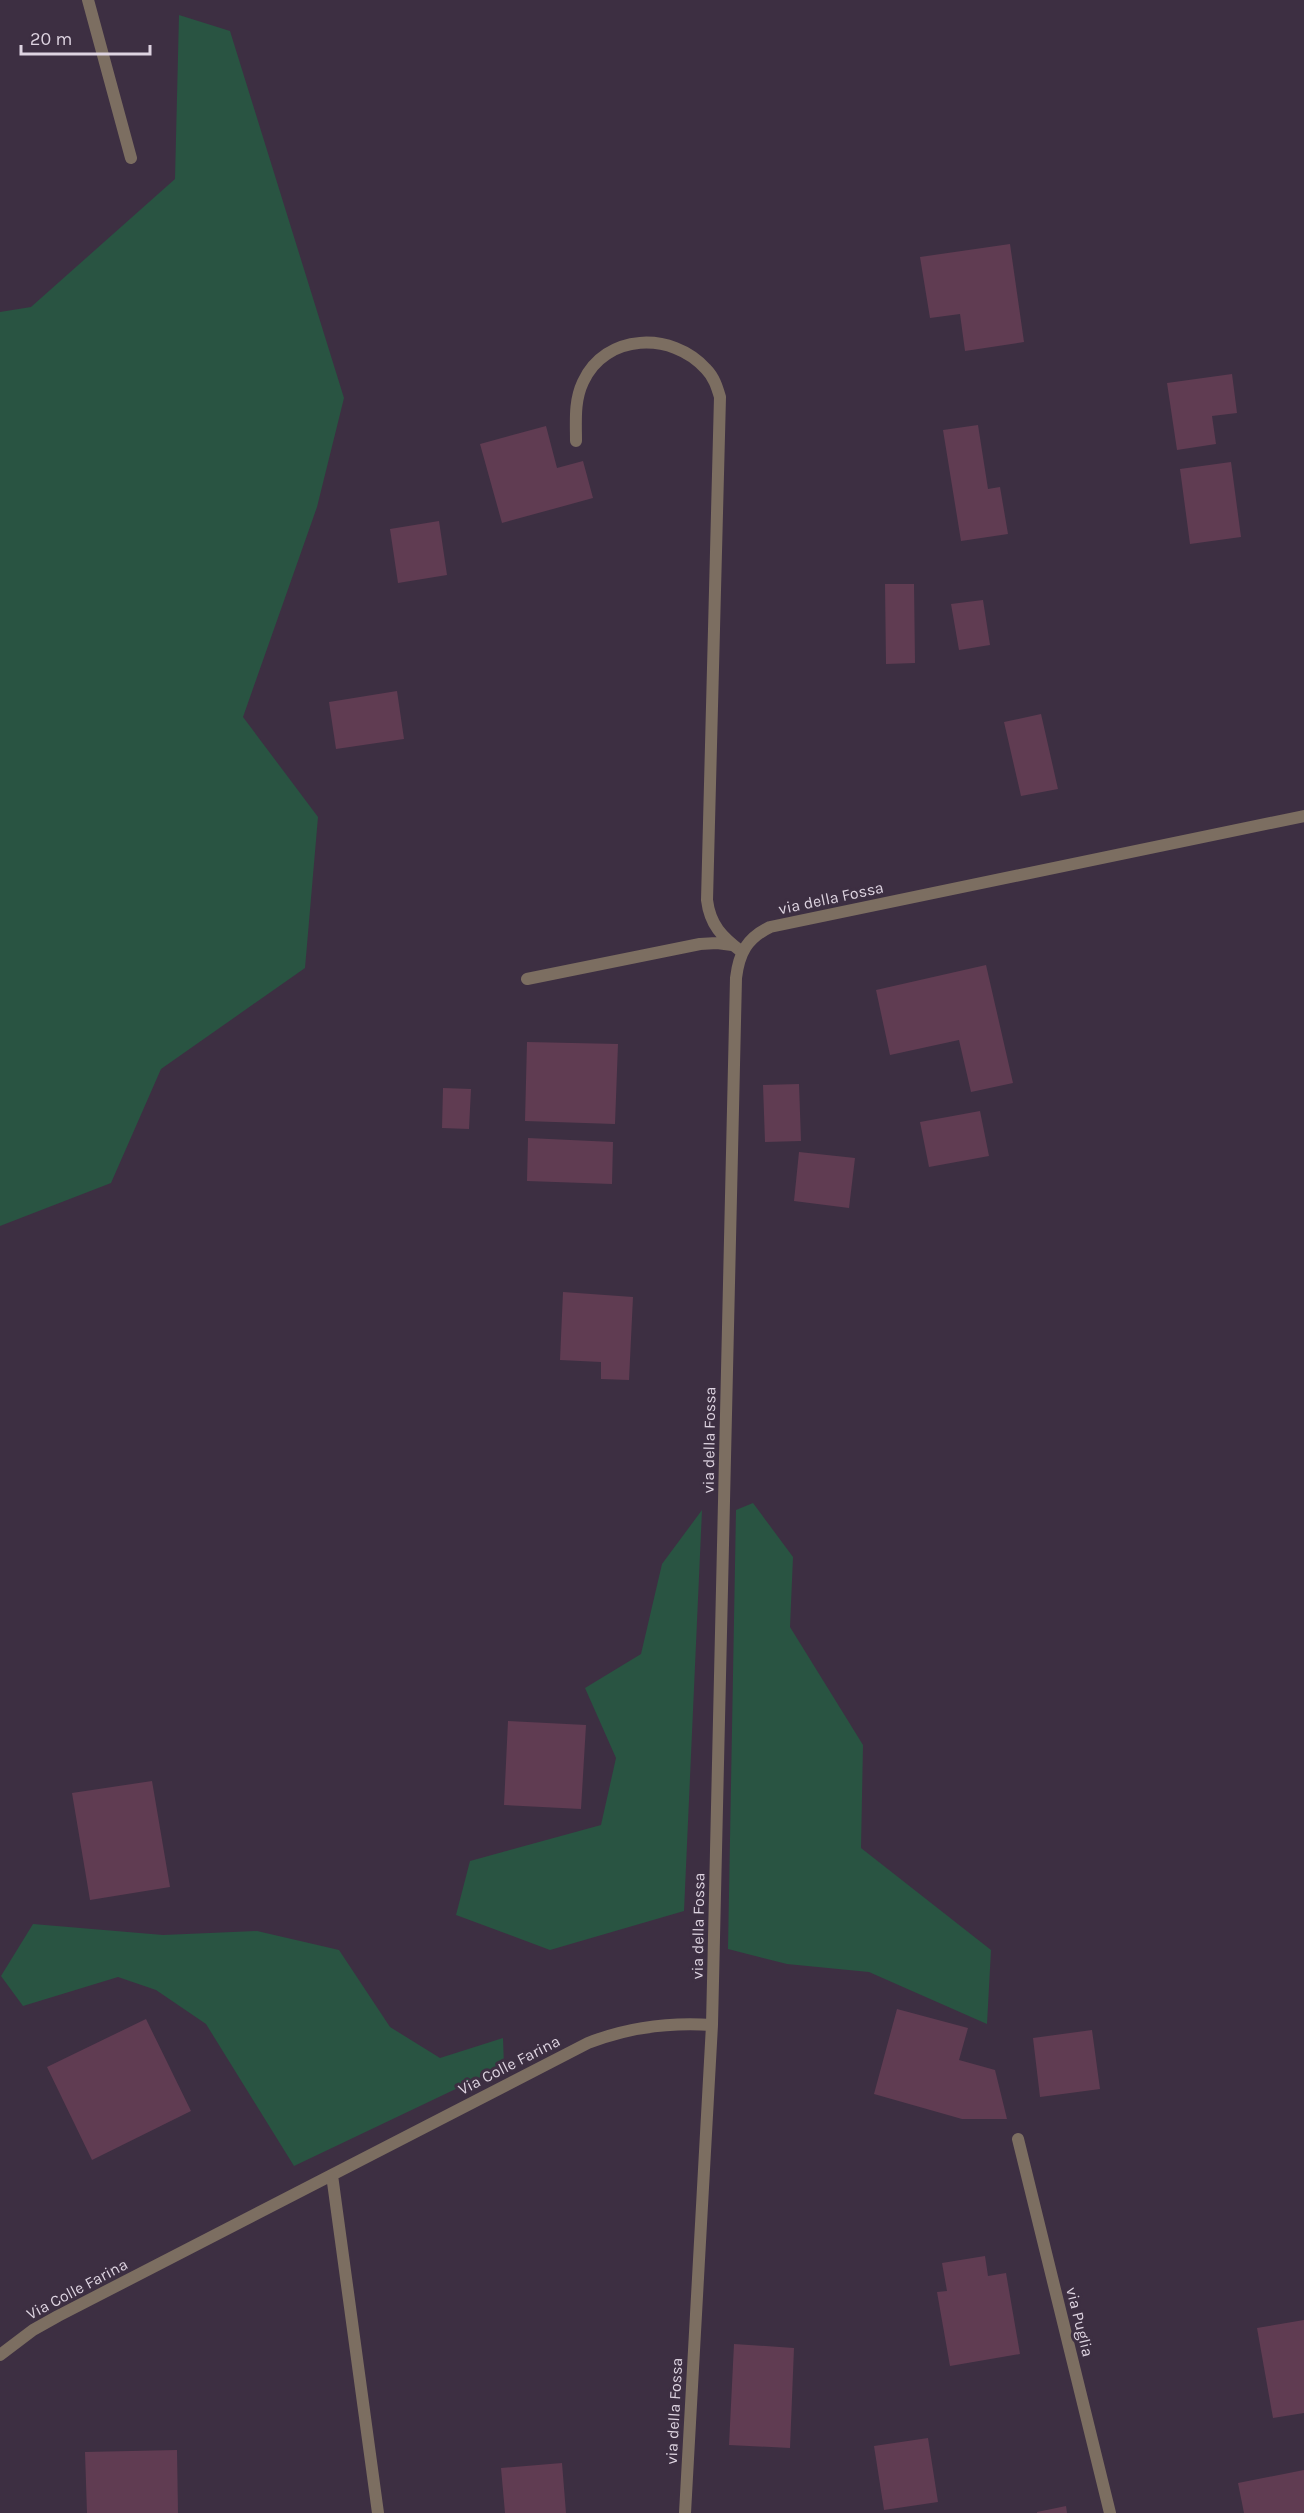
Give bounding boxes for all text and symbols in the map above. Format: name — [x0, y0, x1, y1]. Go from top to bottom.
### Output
scale bar — [21, 18, 150, 56]
text: 20 m — [30, 28, 72, 50]
street label: via della Fossa — [777, 878, 885, 918]
street label: via della Fossa — [699, 1386, 719, 1494]
street label: via della Fossa — [688, 1872, 708, 1980]
street label: Via Colle Farina — [455, 2031, 563, 2099]
street label: Via Colle Farina — [23, 2254, 131, 2324]
street label: via Puglia — [1062, 2285, 1098, 2359]
street label: via della Fossa — [662, 2357, 686, 2465]

